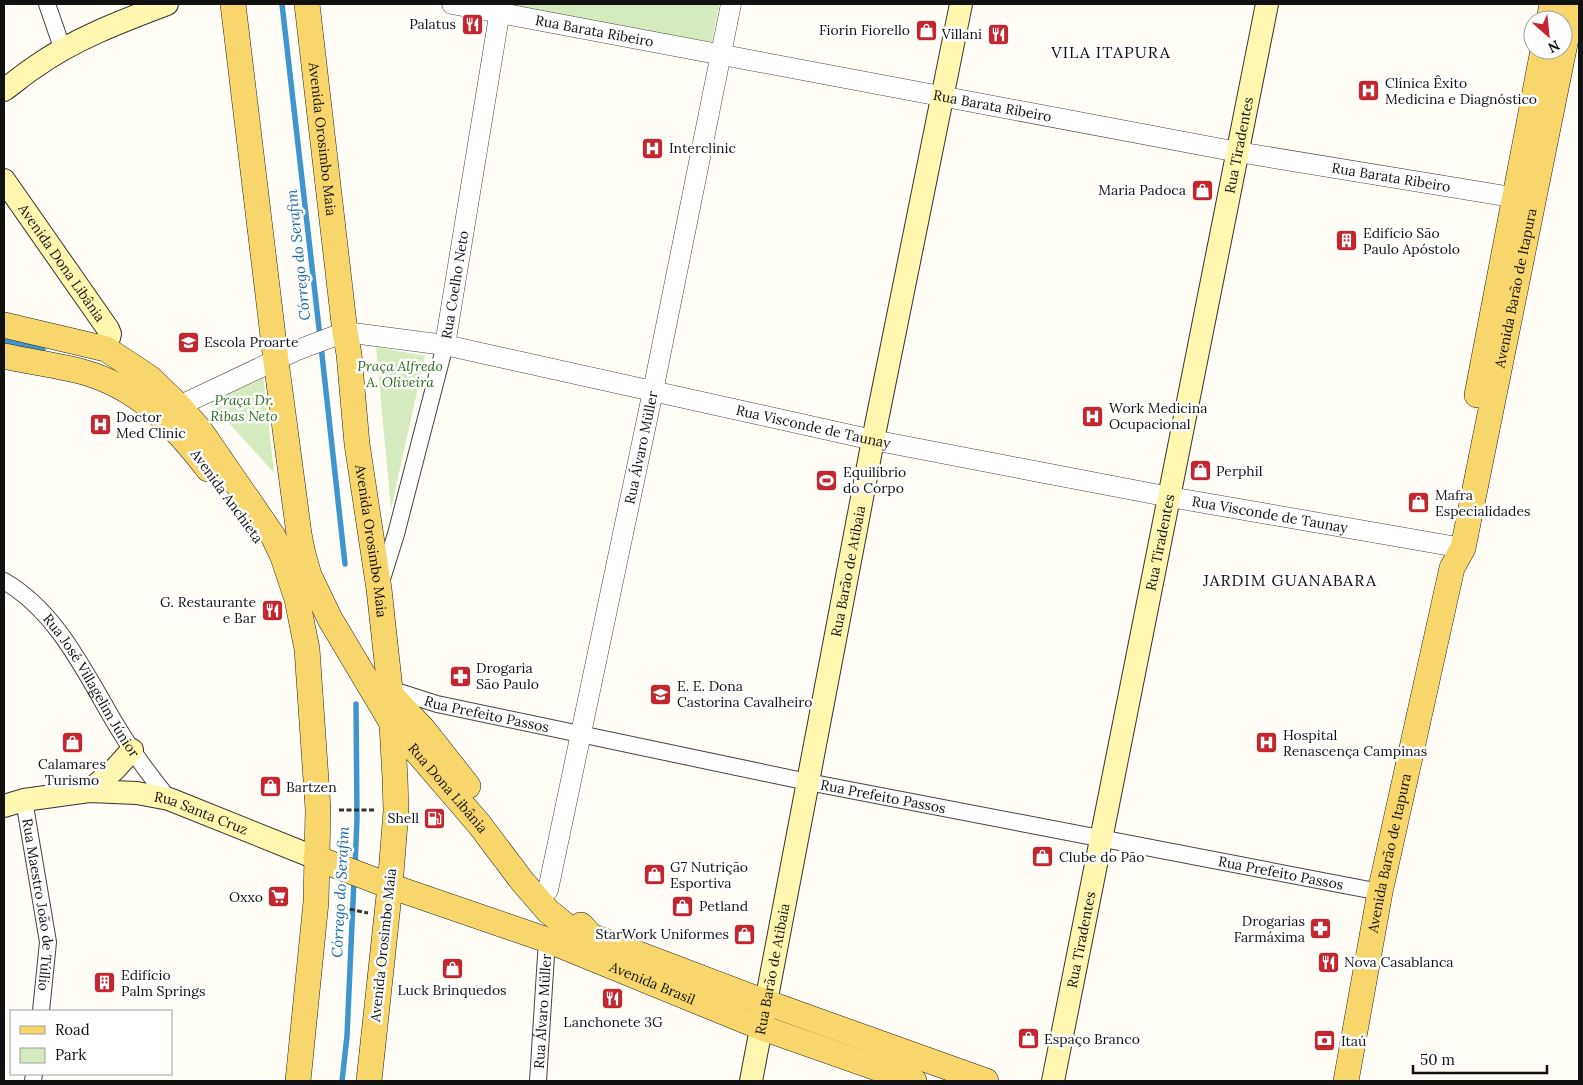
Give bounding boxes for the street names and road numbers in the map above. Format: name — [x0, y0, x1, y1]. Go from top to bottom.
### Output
street label: Rua Barata Ribeiro — [534, 11, 655, 51]
street label: Avenida Orosimbo Maia — [305, 60, 340, 217]
street label: Rua Barata Ribeiro — [932, 86, 1053, 126]
street label: Rua Tiradentes — [1221, 95, 1257, 195]
street label: Rua Barata Ribeiro — [1330, 159, 1452, 196]
street label: Avenida Dona Libânia — [14, 199, 109, 325]
street label: Avenida Barão de Itapura — [1490, 207, 1540, 370]
street label: Rua Coelho Neto — [437, 229, 473, 340]
street label: Rua Álvaro Müller — [620, 389, 662, 506]
street label: Rua Visconde de Taunay — [734, 401, 893, 452]
street label: Avenida Anchieta — [186, 445, 267, 547]
street label: Avenida Orosimbo Maia — [351, 462, 391, 618]
street label: Rua Visconde de Taunay — [1191, 492, 1350, 537]
street label: Rua Tiradentes — [1142, 493, 1178, 592]
street label: Rua Barão de Atibaia — [827, 504, 869, 638]
street label: Rua José Villagelim Júnior — [39, 610, 143, 761]
street label: Rua Prefeito Passos — [422, 691, 551, 736]
street label: Rua Dona Libânia — [404, 739, 492, 837]
street label: Avenida Barão de Itapura — [1364, 772, 1415, 935]
street label: Rua Prefeito Passos — [819, 776, 947, 817]
street label: Rua Santa Cruz — [153, 787, 251, 839]
street label: Rua Maestro João de Túllio — [18, 817, 57, 992]
street label: Rua Prefeito Passos — [1217, 852, 1345, 894]
street label: Avenida Orosimbo Maia — [366, 867, 400, 1024]
street label: Rua Tiradentes — [1063, 890, 1099, 990]
street label: Rua Barão de Atibaia — [751, 902, 794, 1036]
street label: Rua Álvaro Müller — [530, 953, 555, 1069]
street label: Avenida Brasil — [606, 957, 698, 1009]

